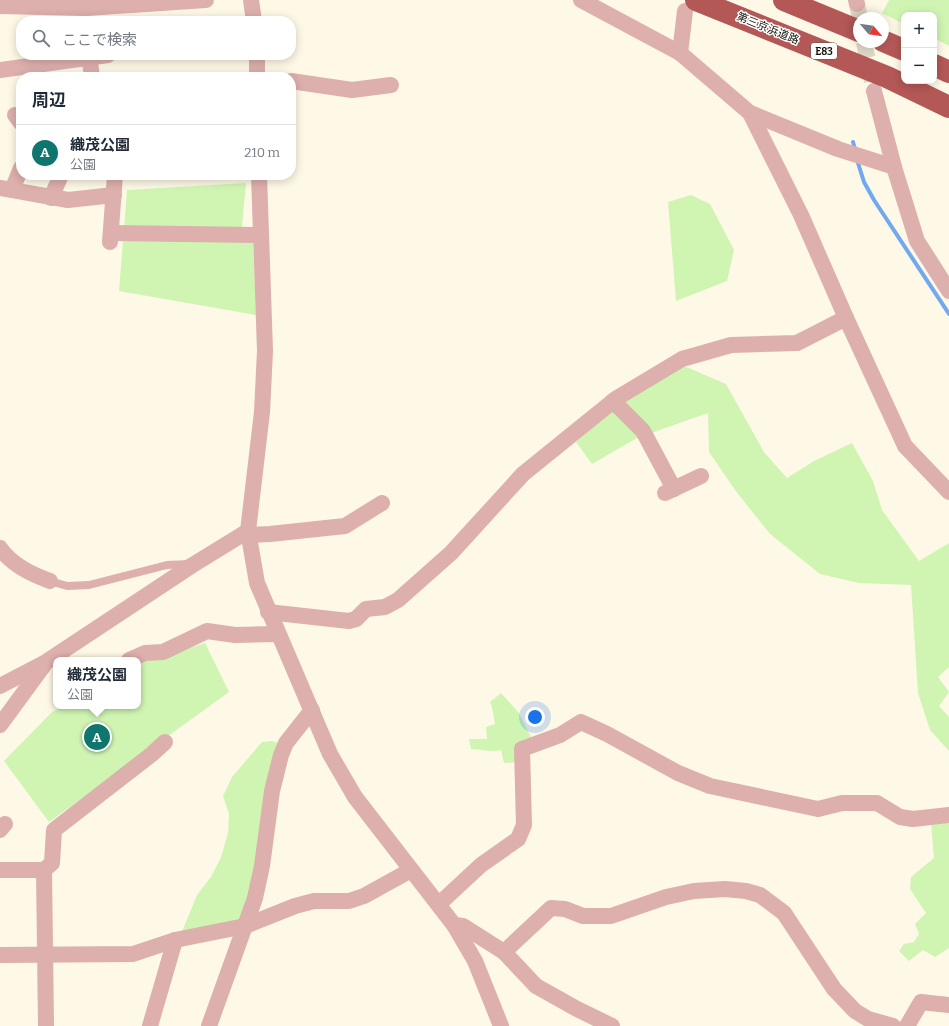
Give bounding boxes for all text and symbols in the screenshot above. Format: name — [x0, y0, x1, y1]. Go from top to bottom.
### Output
street label: 第三京浜道路 — [735, 10, 801, 47]
north arrow — [853, 12, 889, 48]
map controls — [901, 12, 937, 84]
button: + — [901, 12, 937, 48]
search box — [16, 16, 296, 60]
icon: search — [30, 27, 52, 49]
text: ここで検索 — [62, 31, 137, 49]
road number: E83 — [811, 43, 837, 59]
button: − — [901, 48, 937, 84]
text: 周辺 — [32, 90, 66, 111]
text: 織茂公園 — [70, 136, 130, 154]
text: A — [40, 145, 50, 160]
text: 210 m — [244, 145, 280, 160]
text: 公園 — [70, 157, 96, 172]
popup — [53, 657, 141, 709]
text: 織茂公園 — [67, 666, 127, 684]
text: 公園 — [67, 687, 93, 702]
your location — [525, 707, 545, 727]
pin: A — [84, 722, 110, 752]

